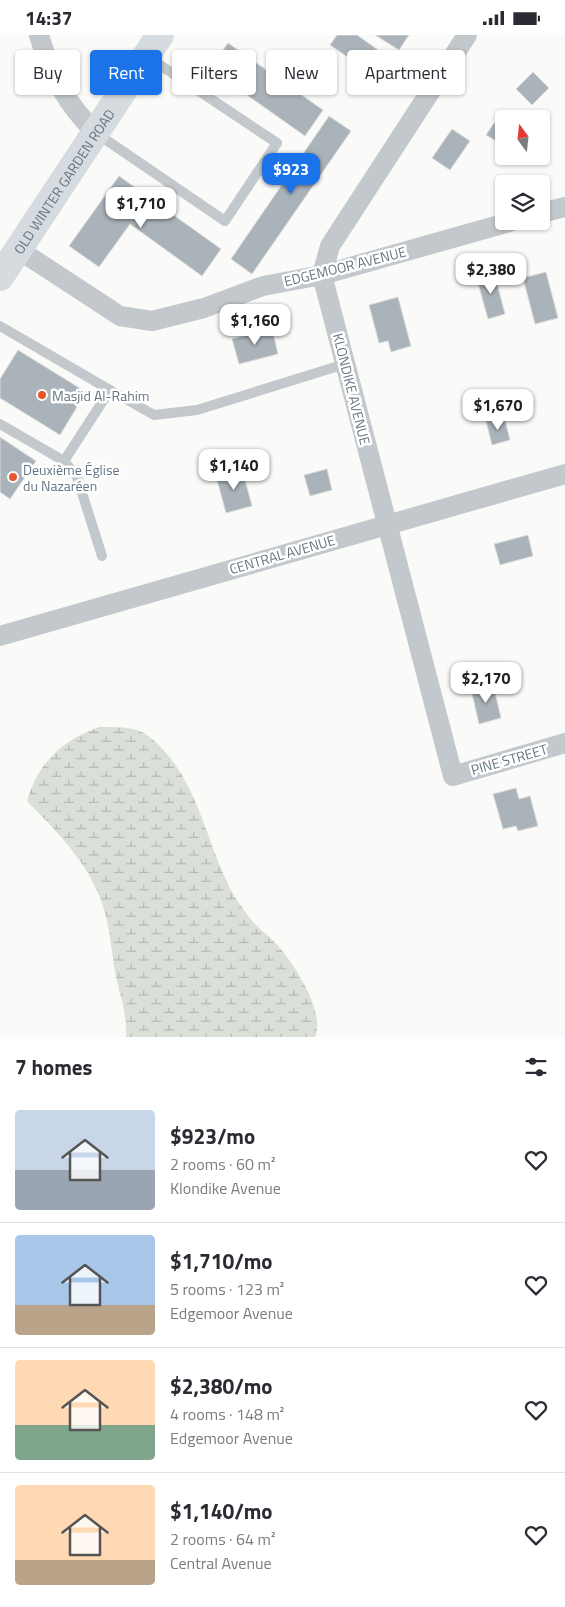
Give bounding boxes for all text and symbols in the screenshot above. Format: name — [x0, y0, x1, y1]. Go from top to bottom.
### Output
text: 14:37 — [25, 3, 72, 32]
chip: Buy — [15, 50, 80, 95]
chip: Rent — [90, 50, 162, 95]
chip: Filters — [172, 50, 256, 95]
chip: New — [266, 50, 337, 95]
chip: Apartment — [347, 50, 465, 95]
street label: OLD WINTER GARDEN ROAD — [8, 104, 119, 258]
north arrow — [495, 110, 550, 165]
map controls — [495, 110, 550, 230]
pin: $923 — [261, 153, 321, 195]
text: $923 — [273, 157, 309, 181]
button: layers — [495, 175, 550, 230]
pin: $1,710 — [100, 187, 182, 229]
text: $1,710 — [116, 191, 166, 215]
street label: EDGEMOOR AVENUE — [282, 241, 408, 291]
pin: $2,380 — [450, 253, 532, 295]
text: $2,380 — [466, 257, 516, 281]
pin: $1,160 — [214, 303, 296, 346]
text: $1,160 — [230, 308, 280, 332]
street label: KLONDIKE AVENUE — [328, 331, 376, 447]
place label: Masjid Al-Rahim — [52, 385, 150, 406]
marker: Masjid Al-Rahim — [36, 389, 48, 401]
pin: $1,670 — [457, 389, 539, 431]
text: $1,670 — [473, 393, 523, 417]
pin: $1,140 — [193, 449, 275, 491]
text: $1,140 — [209, 453, 259, 477]
place label: Deuxième Église du Nazaréen — [23, 459, 119, 496]
marker: Deuxième Église du Nazaréen — [7, 471, 19, 483]
street label: CENTRAL AVENUE — [227, 529, 337, 579]
pin: $2,170 — [445, 661, 527, 704]
text: $2,170 — [461, 666, 511, 690]
street label: PINE STREET — [468, 738, 550, 780]
text: 7 homes — [15, 1051, 92, 1083]
icon: filters — [522, 1053, 550, 1081]
text: $923/mo — [170, 1120, 255, 1152]
icon: home — [55, 1130, 115, 1190]
icon: heart — [522, 1146, 550, 1174]
text: 2 rooms · 60 m² — [170, 1152, 275, 1176]
text: Klondike Avenue — [170, 1176, 281, 1200]
text: $1,710/mo — [170, 1245, 272, 1277]
icon: home — [55, 1255, 115, 1315]
icon: heart — [522, 1271, 550, 1299]
text: 5 rooms · 123 m² — [170, 1277, 284, 1301]
text: Edgemoor Avenue — [170, 1301, 293, 1325]
text: $2,380/mo — [170, 1370, 272, 1402]
icon: home — [55, 1380, 115, 1440]
icon: heart — [522, 1396, 550, 1424]
text: 4 rooms · 148 m² — [170, 1402, 284, 1426]
text: Edgemoor Avenue — [170, 1426, 293, 1450]
text: $1,140/mo — [170, 1495, 272, 1527]
icon: home — [55, 1505, 115, 1565]
icon: heart — [522, 1521, 550, 1549]
text: 2 rooms · 64 m² — [170, 1527, 275, 1551]
text: Central Avenue — [170, 1551, 272, 1575]

